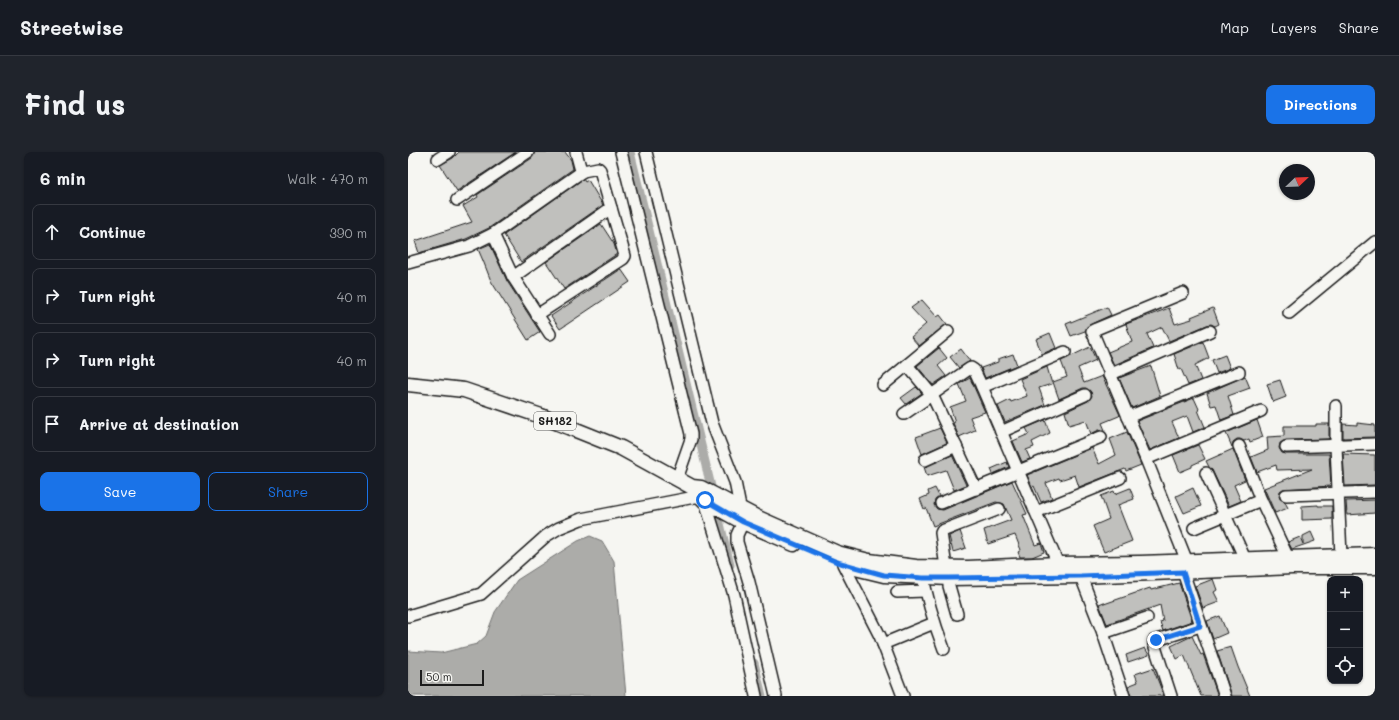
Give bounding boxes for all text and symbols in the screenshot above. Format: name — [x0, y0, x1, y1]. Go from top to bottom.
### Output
text: Streetwise — [20, 15, 123, 40]
text: Map — [1220, 18, 1249, 37]
text: Layers — [1271, 18, 1317, 37]
text: Share — [1339, 18, 1379, 37]
button: Directions — [1266, 85, 1375, 124]
text: Find us — [24, 86, 125, 122]
north arrow — [1279, 164, 1315, 200]
text: 6 min — [40, 167, 85, 189]
text: Walk · 470 m — [287, 170, 368, 187]
icon: ahead — [41, 221, 63, 243]
text: Continue — [79, 222, 146, 242]
text: 390 m — [329, 224, 367, 241]
icon: right — [41, 285, 63, 307]
text: Turn right — [79, 286, 156, 306]
text: 40 m — [337, 288, 367, 305]
icon: right — [41, 349, 63, 371]
text: Turn right — [79, 350, 156, 370]
text: 40 m — [337, 352, 367, 369]
road number: SH182 — [534, 412, 576, 430]
icon: arrive — [41, 413, 63, 435]
text: Arrive at destination — [79, 414, 239, 434]
button: Save — [40, 472, 200, 511]
button: Share — [208, 472, 368, 511]
route start — [696, 491, 714, 509]
map controls — [1327, 576, 1363, 684]
button: + — [1327, 576, 1363, 612]
button: − — [1327, 612, 1363, 648]
route end — [1147, 631, 1165, 649]
button: locate — [1327, 648, 1363, 684]
scale bar — [420, 668, 484, 687]
text: 50 m — [426, 669, 452, 684]

